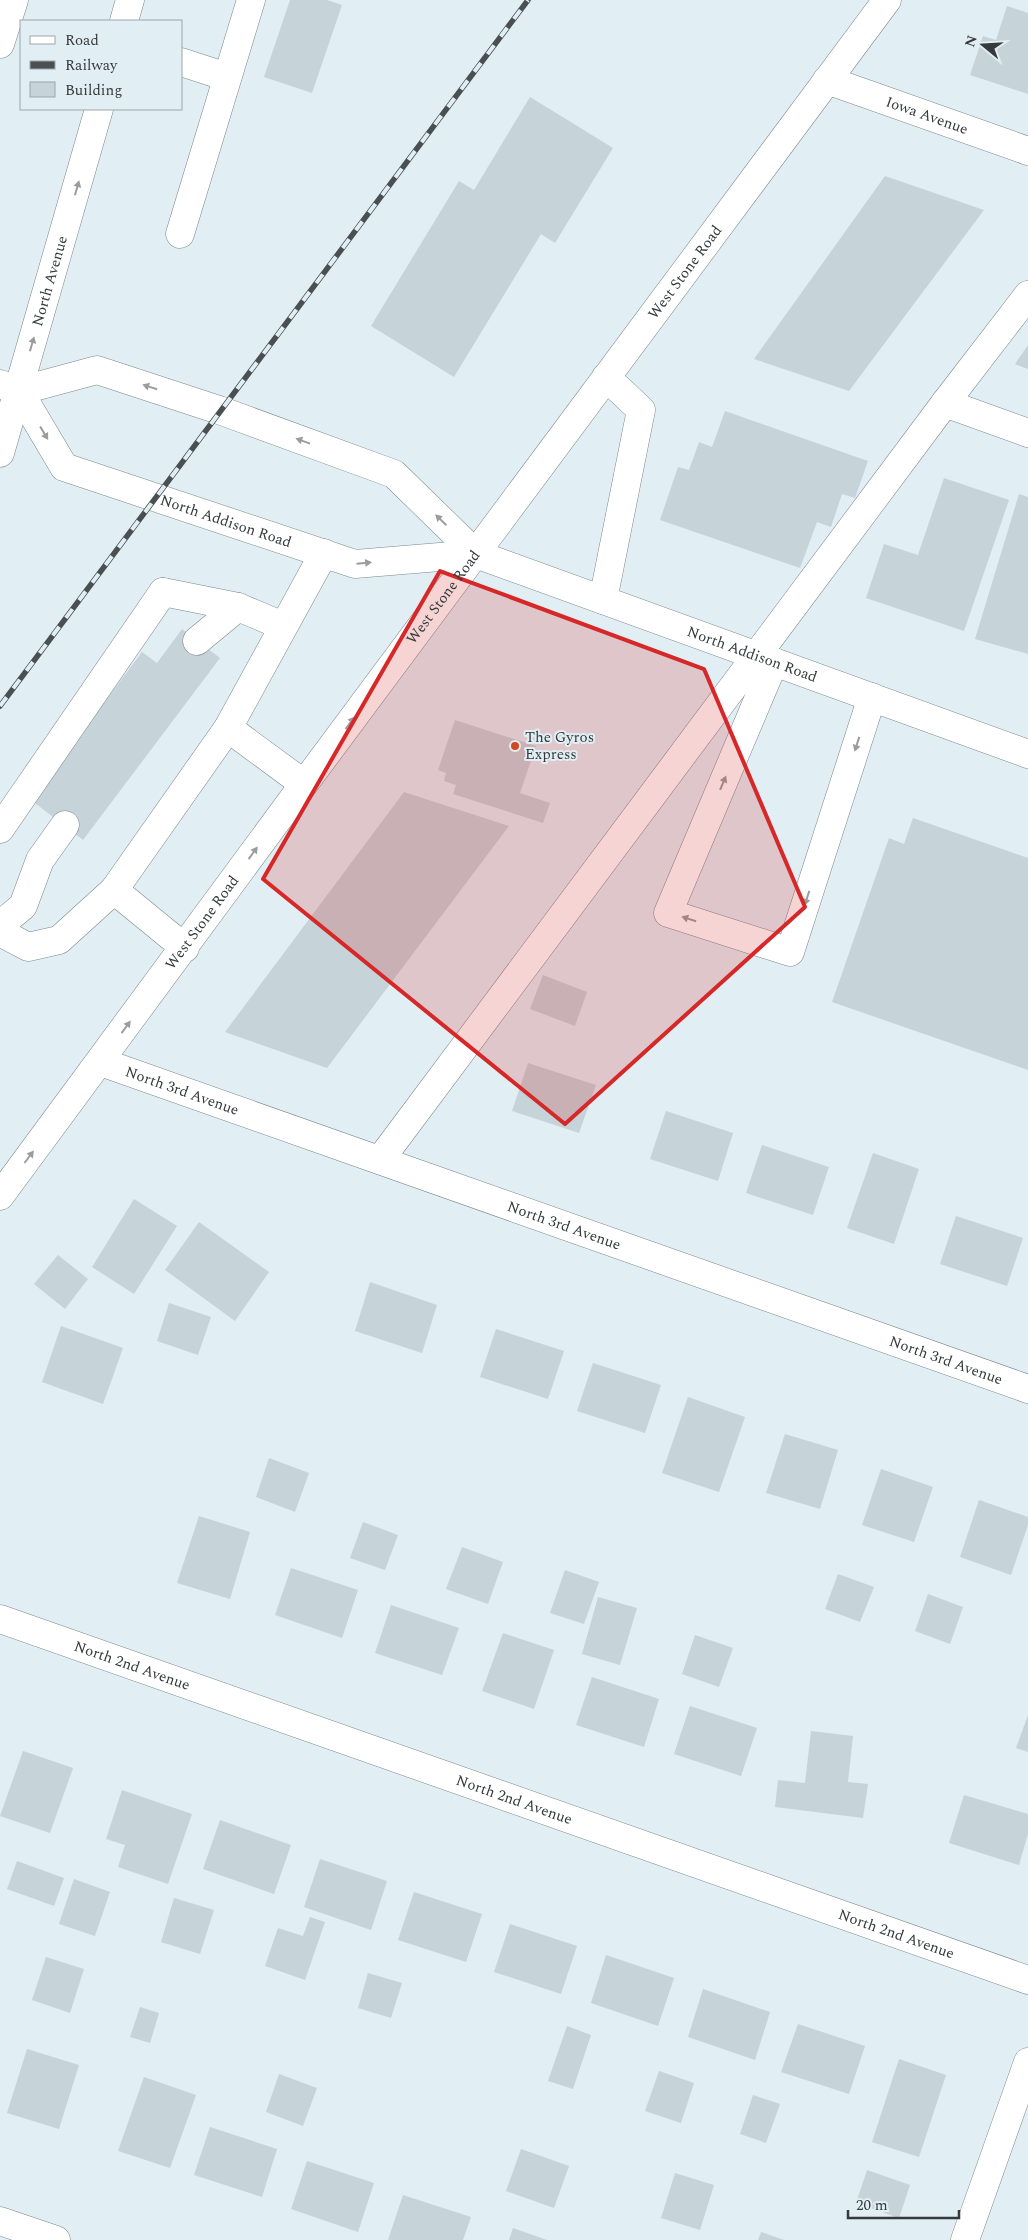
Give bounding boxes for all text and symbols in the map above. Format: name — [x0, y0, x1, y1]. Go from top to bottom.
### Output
legend — [20, 20, 182, 110]
north arrow — [958, 20, 1008, 70]
text: Road — [65, 29, 99, 52]
text: N — [959, 32, 983, 50]
text: Railway — [65, 54, 118, 77]
text: Building — [65, 79, 122, 102]
street label: Iowa Avenue — [883, 90, 971, 140]
one-way arrow — [73, 181, 81, 196]
street label: West Stone Road — [642, 220, 727, 324]
street label: North Avenue — [26, 233, 73, 329]
one-way arrow — [29, 337, 37, 352]
one-way arrow — [142, 383, 157, 390]
one-way arrow — [40, 426, 48, 441]
one-way arrow — [295, 437, 310, 445]
street label: North Addison Road — [157, 488, 295, 554]
one-way arrow — [435, 514, 447, 526]
street label: West Stone Road — [400, 545, 486, 649]
one-way arrow — [356, 559, 372, 567]
street label: North Addison Road — [684, 620, 821, 688]
one-way arrow — [344, 717, 355, 730]
place label: The Gyros Express — [525, 726, 594, 766]
one-way arrow — [853, 736, 860, 751]
marker: The Gyros Express — [509, 740, 521, 752]
one-way arrow — [719, 776, 727, 790]
one-way arrow — [248, 847, 258, 860]
street label: West Stone Road — [159, 870, 244, 974]
one-way arrow — [803, 891, 811, 906]
one-way arrow — [681, 915, 696, 923]
one-way arrow — [121, 1021, 132, 1034]
street label: North 3rd Avenue — [122, 1060, 242, 1121]
one-way arrow — [24, 1150, 34, 1164]
street label: North 3rd Avenue — [504, 1195, 624, 1256]
street label: North 3rd Avenue — [886, 1329, 1006, 1391]
street label: North 2nd Avenue — [71, 1634, 193, 1696]
street label: North 2nd Avenue — [453, 1769, 576, 1831]
street label: North 2nd Avenue — [835, 1903, 958, 1965]
scale bar — [848, 2188, 959, 2220]
text: 20 m — [856, 2194, 888, 2217]

